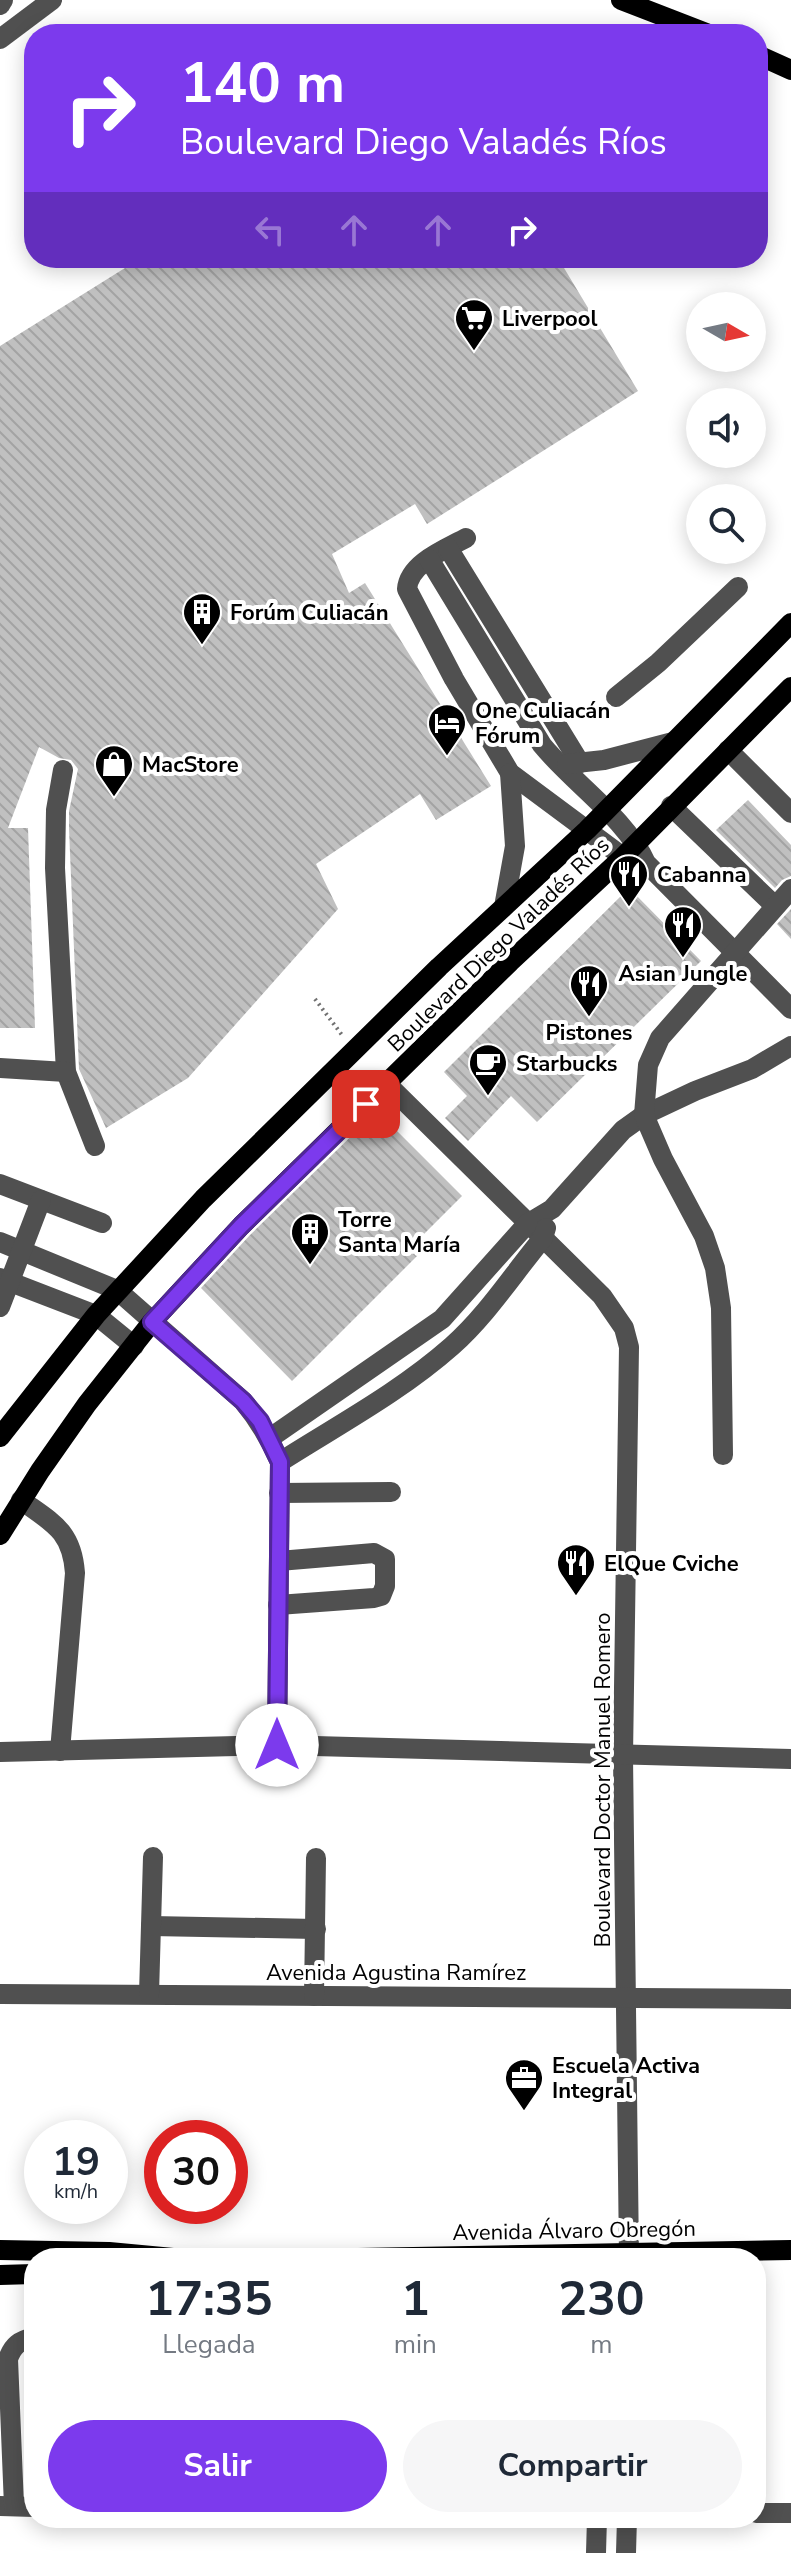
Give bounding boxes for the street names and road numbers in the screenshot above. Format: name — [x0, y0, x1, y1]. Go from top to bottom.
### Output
street label: Boulevard Diego Valadés Ríos — [381, 831, 616, 1059]
street label: Boulevard Doctor Manuel Romero — [588, 1613, 618, 1947]
street label: Avenida Agustina Ramírez — [266, 1958, 526, 1988]
street label: Avenida Álvaro Obregón — [452, 2214, 696, 2248]

